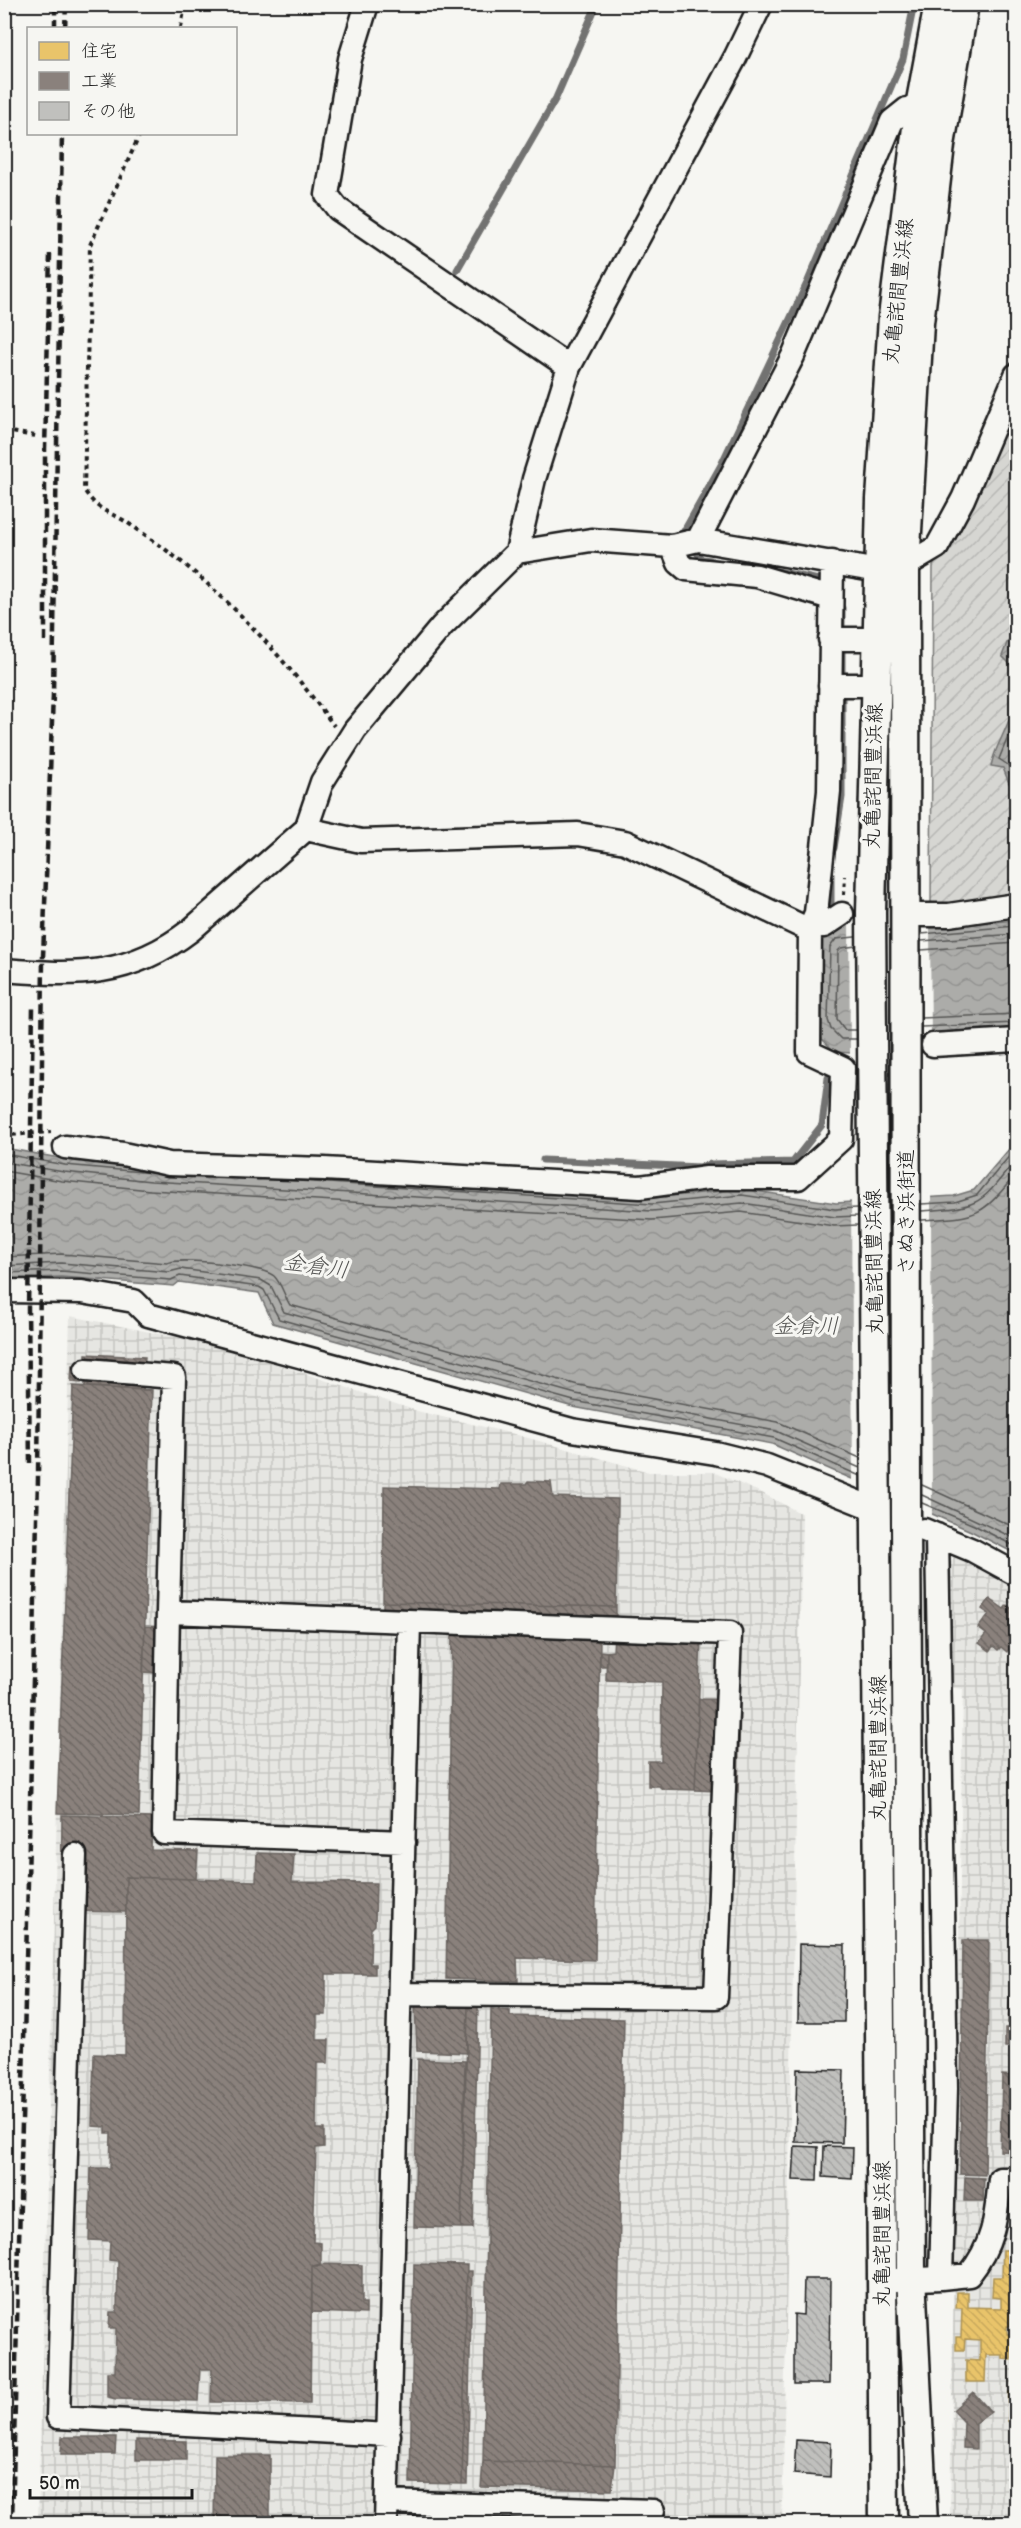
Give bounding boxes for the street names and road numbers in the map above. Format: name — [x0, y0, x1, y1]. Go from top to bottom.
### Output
street label: 丸亀詫間豊浜線 — [878, 217, 919, 365]
street label: 丸亀詫間豊浜線 — [860, 702, 887, 850]
street label: さぬき浜街道 — [894, 1149, 919, 1275]
street label: 丸亀詫間豊浜線 — [861, 1188, 888, 1336]
street label: 丸亀詫間豊浜線 — [866, 1675, 891, 1822]
street label: 丸亀詫間豊浜線 — [870, 2161, 895, 2308]

